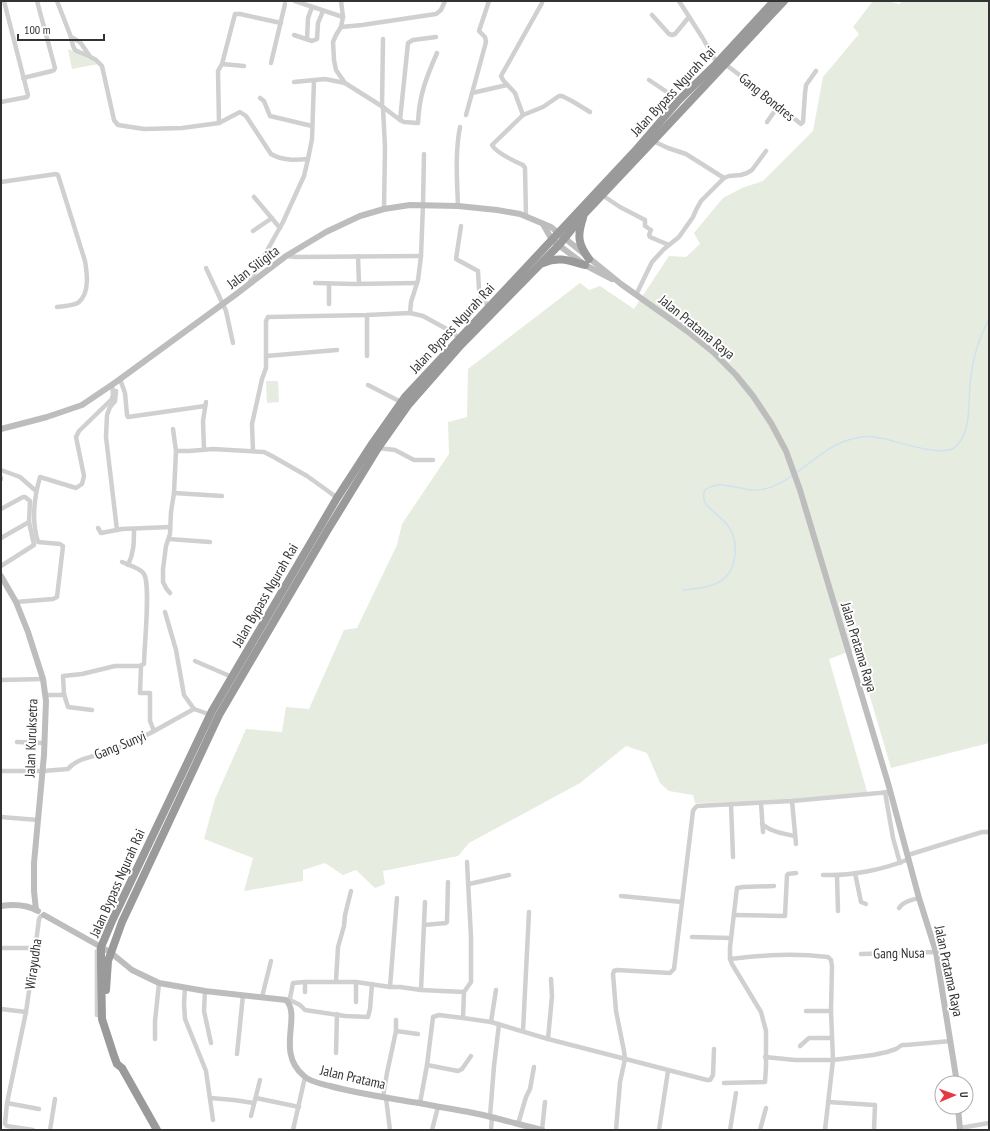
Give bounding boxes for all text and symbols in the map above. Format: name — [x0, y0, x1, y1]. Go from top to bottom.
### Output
scale bar — [18, 16, 104, 42]
text: 100 m — [24, 22, 51, 37]
street label: Jalan Bypass Ngurah Rai — [626, 42, 719, 140]
street label: Gang Bondres — [735, 69, 799, 125]
street label: Jalan Siligita — [222, 242, 283, 293]
street label: Jalan Bypass Ngurah Rai — [405, 279, 498, 377]
street label: Jalan Pratama Raya — [655, 290, 739, 363]
street label: Jalan Bypass Ngurah Rai — [228, 540, 302, 651]
street label: Jalan Pratama Raya — [837, 599, 881, 694]
street label: Jalan Kuruksetra — [21, 698, 41, 779]
street label: Gang Sunyi — [92, 727, 148, 763]
street label: Jalan Bypass Ngurah Rai — [85, 826, 149, 941]
street label: Jalan Pratama Raya — [930, 923, 967, 1018]
street label: Wirayudha — [21, 937, 45, 991]
street label: Gang Nusa — [873, 944, 925, 962]
street label: Jalan Pratama — [318, 1061, 387, 1093]
north arrow — [934, 1075, 974, 1115]
text: U — [957, 1092, 971, 1098]

